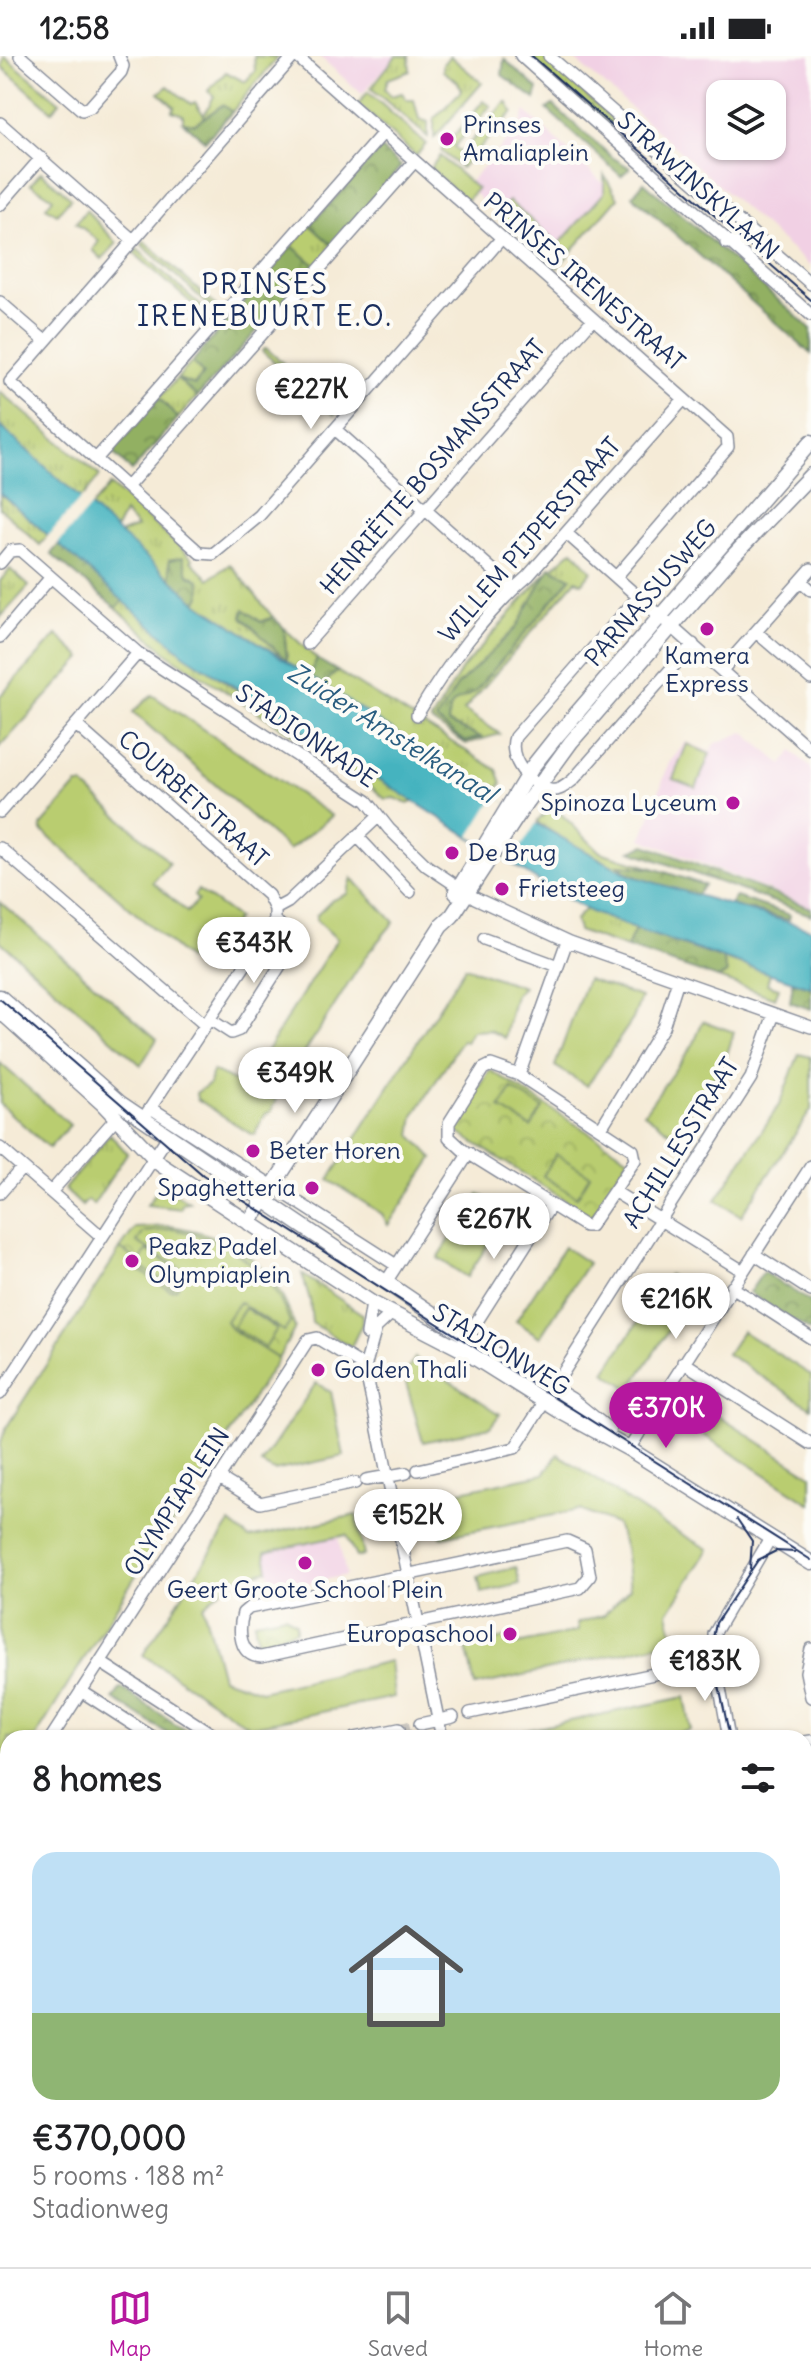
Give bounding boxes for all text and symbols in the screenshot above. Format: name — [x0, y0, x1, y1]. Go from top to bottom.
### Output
text: 12:58 — [40, 9, 110, 47]
map controls — [706, 80, 786, 160]
button: layers — [706, 80, 786, 160]
street label: STRAWINSKYLAAN — [612, 105, 786, 266]
place label: Prinses Amaliaplein — [463, 109, 589, 167]
marker: Prinses Amaliaplein — [438, 130, 456, 148]
street label: PRINSES IRENESTRAAT — [478, 186, 691, 377]
district label: PRINSES IRENEBUURT E.O. — [137, 266, 393, 334]
street label: HENRIËTTE BOSMANSSTRAAT — [313, 333, 551, 600]
pin: €227K — [255, 363, 367, 431]
text: €227K — [274, 372, 348, 405]
street label: WILLEM PIJPERSTRAAT — [432, 431, 627, 648]
street label: PARNASSUSWEG — [578, 512, 722, 672]
marker: Kamera Express — [698, 620, 716, 638]
place label: Kamera Express — [664, 640, 750, 698]
water label: Zuider Amstelkanaal — [282, 655, 505, 812]
street label: STADIONKADE — [230, 677, 383, 793]
street label: COURBETSTRAAT — [113, 723, 275, 873]
place label: Spinoza Lyceum — [541, 787, 717, 817]
marker: Spinoza Lyceum — [724, 794, 742, 812]
place label: De Brug — [468, 837, 557, 867]
marker: De Brug — [443, 844, 461, 862]
place label: Frietsteeg — [518, 873, 625, 903]
marker: Frietsteeg — [493, 880, 511, 898]
pin: €343K — [198, 917, 310, 985]
text: €343K — [215, 926, 293, 959]
pin: €349K — [239, 1047, 351, 1115]
street label: ACHILLESSTRAAT — [616, 1052, 745, 1233]
text: €349K — [256, 1056, 334, 1089]
place label: Beter Horen — [269, 1135, 401, 1165]
marker: Beter Horen — [244, 1142, 262, 1160]
place label: Spaghetteria — [157, 1172, 296, 1202]
marker: Spaghetteria — [303, 1179, 321, 1197]
pin: €267K — [438, 1193, 550, 1261]
text: €267K — [457, 1202, 531, 1235]
place label: Peakz Padel Olympiaplein — [148, 1231, 291, 1289]
marker: Peakz Padel Olympiaplein — [123, 1252, 141, 1270]
pin: €216K — [620, 1273, 732, 1341]
text: €216K — [640, 1282, 712, 1315]
street label: STADIONWEG — [427, 1296, 576, 1402]
place label: Golden Thali — [334, 1354, 468, 1384]
marker: Golden Thali — [309, 1361, 327, 1379]
pin: €370K — [610, 1382, 722, 1450]
text: €370K — [627, 1391, 705, 1424]
street label: OLYMPIAPLEIN — [117, 1422, 235, 1581]
pin: €152K — [352, 1489, 464, 1557]
text: €152K — [372, 1498, 444, 1531]
marker: Geert Groote School Plein — [296, 1554, 314, 1572]
place label: Geert Groote School Plein — [167, 1574, 443, 1604]
place label: Europaschool — [347, 1618, 494, 1648]
marker: Europaschool — [501, 1625, 519, 1643]
pin: €183K — [649, 1635, 761, 1703]
text: €183K — [669, 1644, 741, 1677]
icon: filters — [736, 1756, 780, 1800]
text: 8 homes — [32, 1757, 162, 1800]
icon: home — [334, 1904, 478, 2048]
text: €370,000 — [32, 2116, 186, 2159]
text: 5 rooms · 188 m² — [32, 2159, 225, 2192]
text: Stadionweg — [32, 2192, 169, 2225]
tab: Map — [108, 2286, 152, 2362]
tab: Saved — [368, 2286, 428, 2362]
tab: Home — [644, 2286, 703, 2362]

